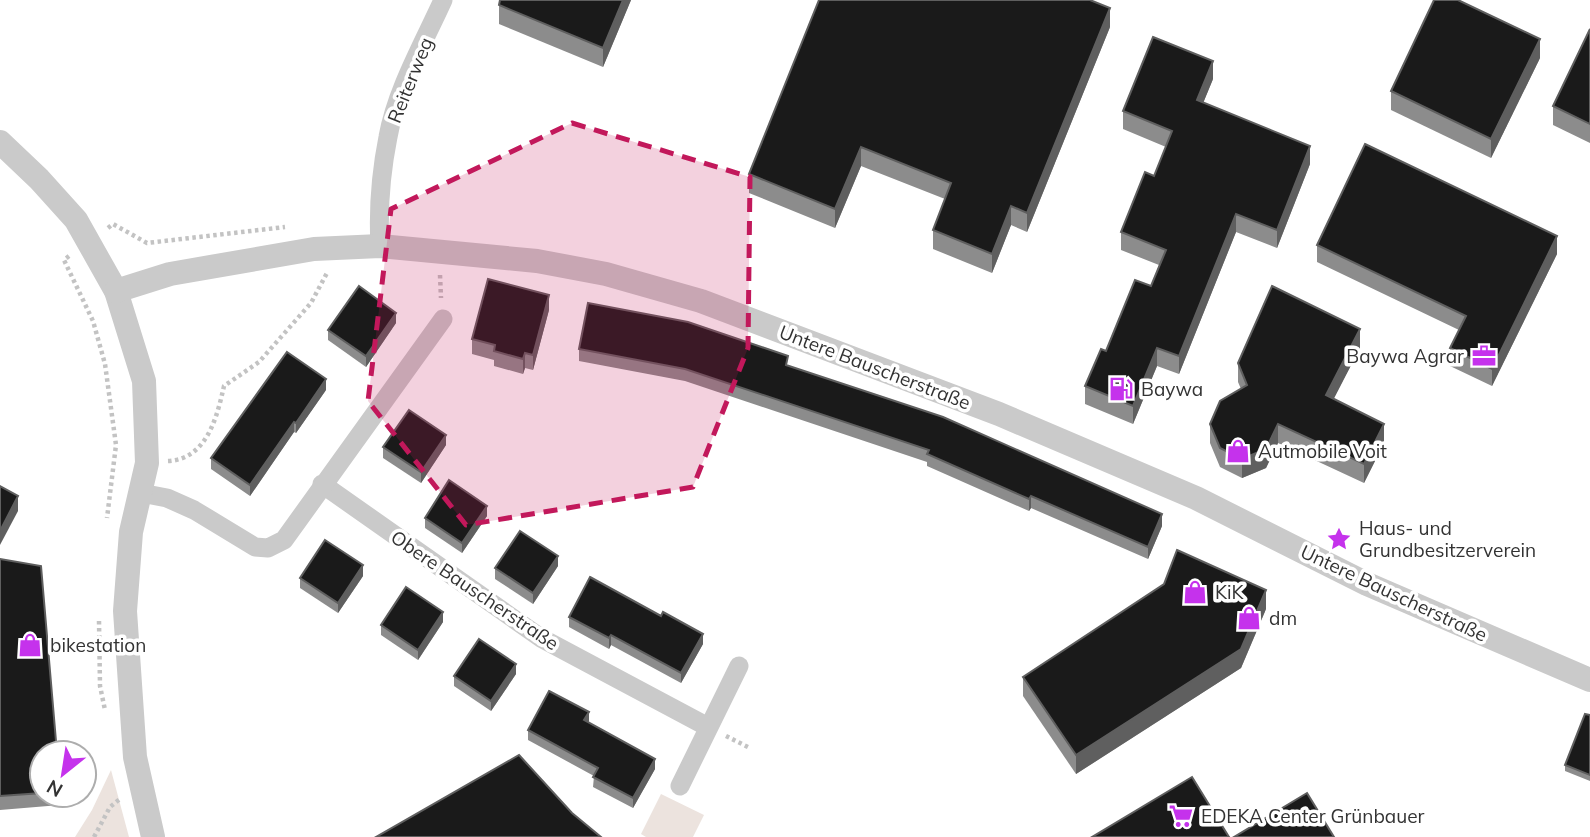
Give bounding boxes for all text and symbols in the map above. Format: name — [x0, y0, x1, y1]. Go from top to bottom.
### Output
street label: Reiterweg — [382, 34, 438, 126]
street label: Untere Bauscherstraße — [776, 319, 974, 415]
office icon: Baywa Agrar — [1470, 342, 1498, 370]
place label: Baywa Agrar — [1346, 344, 1464, 368]
fuel station icon: Baywa — [1107, 375, 1135, 403]
place label: Baywa — [1141, 377, 1203, 401]
shop icon: Autmobile Voit — [1224, 437, 1252, 465]
place label: Autmobile Voit — [1258, 439, 1387, 463]
place label: Haus- und Grundbesitzerverein — [1359, 516, 1536, 562]
street label: Obere Bauscherstraße — [386, 525, 564, 655]
place icon: Haus- und Grundbesitzerverein — [1325, 525, 1353, 553]
street label: Untere Bauscherstraße — [1297, 539, 1491, 647]
shop icon: KiK — [1181, 578, 1209, 606]
place label: KiK — [1215, 580, 1245, 604]
shop icon: dm — [1235, 604, 1263, 632]
place label: dm — [1269, 606, 1297, 630]
shop icon: bikestation — [16, 631, 44, 659]
place label: bikestation — [50, 633, 146, 657]
north arrow — [28, 739, 98, 809]
text: N — [42, 775, 67, 803]
supermarket icon: EDEKA Center Grünbauer — [1167, 802, 1195, 830]
place label: EDEKA Center Grünbauer — [1201, 804, 1425, 828]

